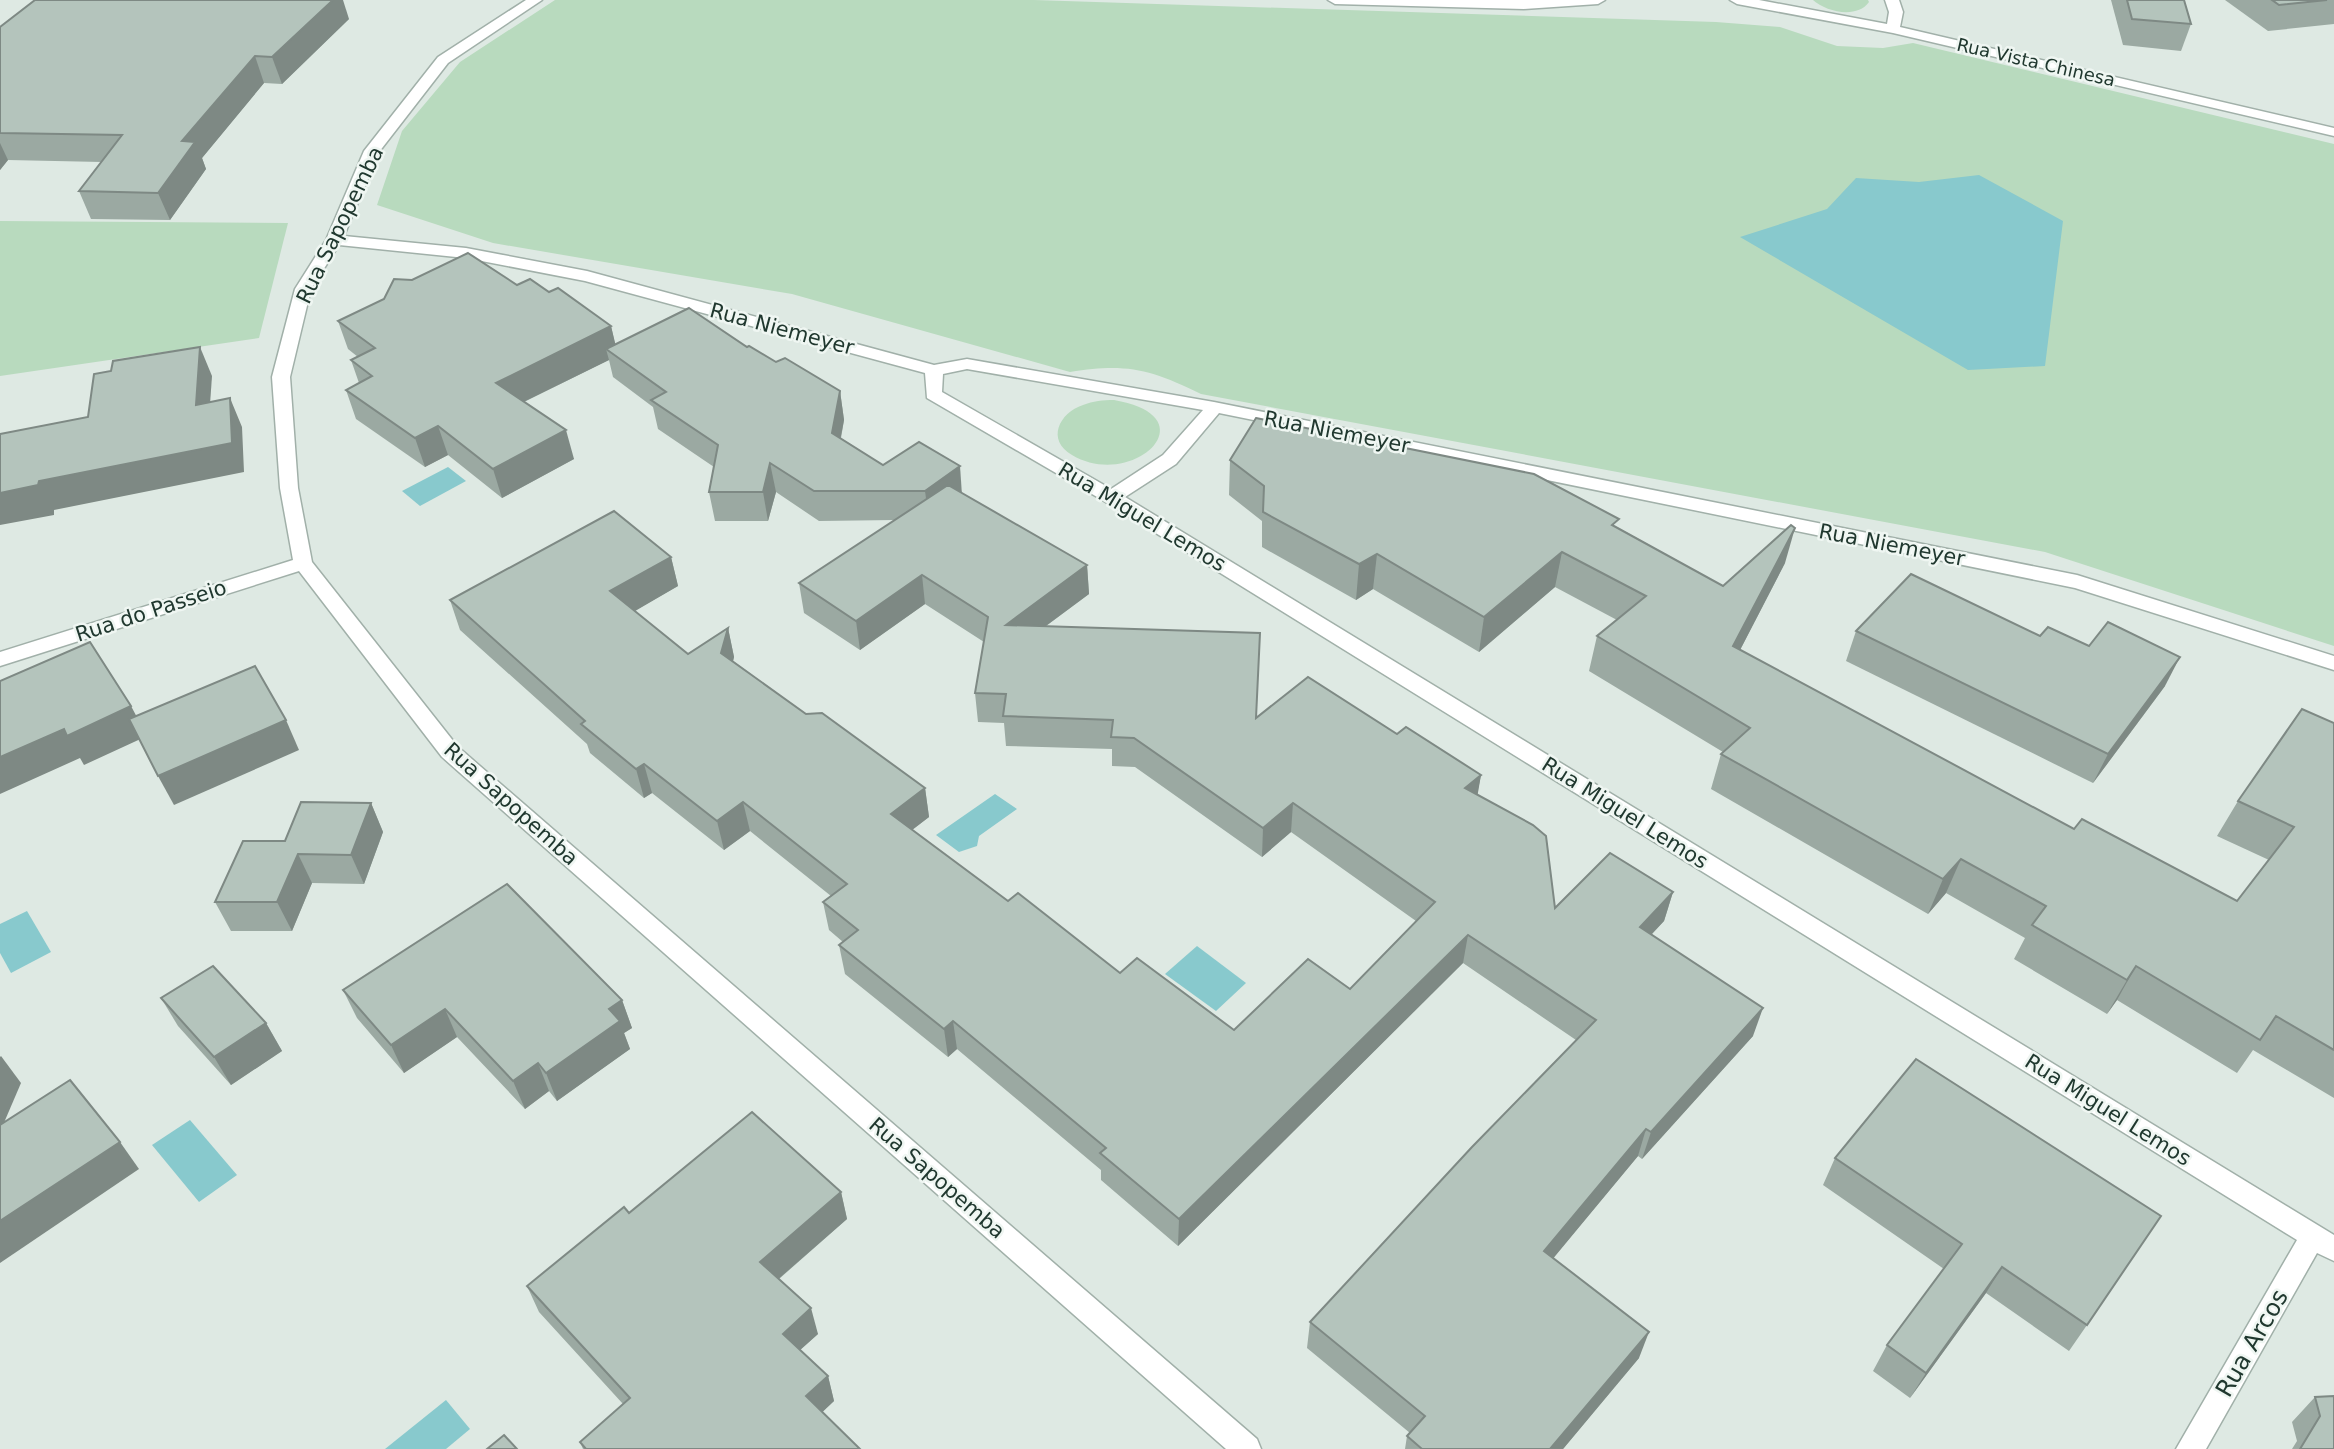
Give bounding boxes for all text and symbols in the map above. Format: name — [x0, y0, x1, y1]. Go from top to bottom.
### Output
street label: Rua Vista Chinesa — [1955, 34, 2117, 90]
street label: Rua Sapopemba — [292, 143, 388, 307]
street label: Rua Niemeyer — [707, 298, 857, 360]
street label: Rua Niemeyer — [1262, 406, 1412, 458]
street label: Rua Miguel Lemos — [1054, 458, 1230, 576]
street label: Rua Niemeyer — [1817, 519, 1967, 571]
street label: Rua do Passeio — [72, 575, 230, 647]
street label: Rua Sapopemba — [439, 738, 583, 870]
street label: Rua Miguel Lemos — [1538, 752, 1712, 874]
street label: Rua Miguel Lemos — [2021, 1049, 2195, 1171]
street label: Rua Sapopemba — [864, 1113, 1010, 1243]
street label: Rua Arcos — [2210, 1284, 2294, 1402]

